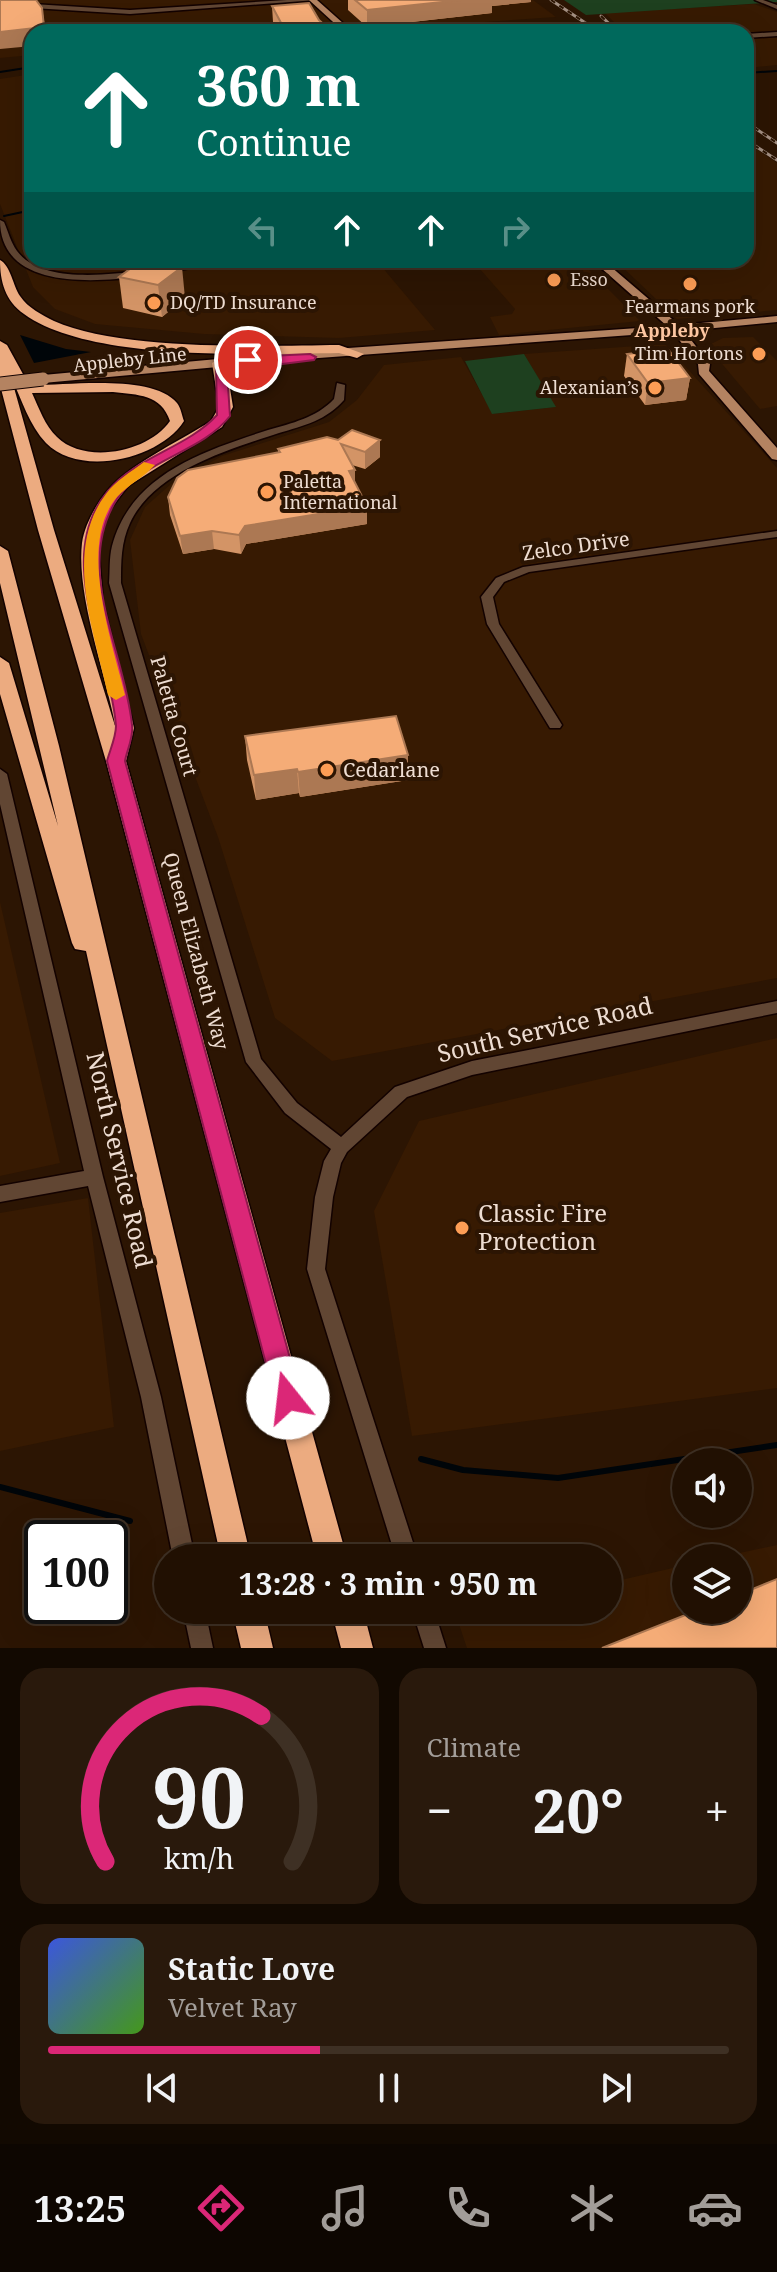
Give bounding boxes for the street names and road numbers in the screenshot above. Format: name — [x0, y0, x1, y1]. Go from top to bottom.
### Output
street label: Appleby Line — [72, 341, 188, 377]
street label: Zelco Drive — [521, 525, 631, 566]
street label: Paletta Court — [144, 653, 205, 779]
street label: Queen Elizabeth Way — [157, 849, 236, 1053]
street label: South Service Road — [434, 988, 656, 1069]
street label: North Service Road — [80, 1048, 161, 1271]

